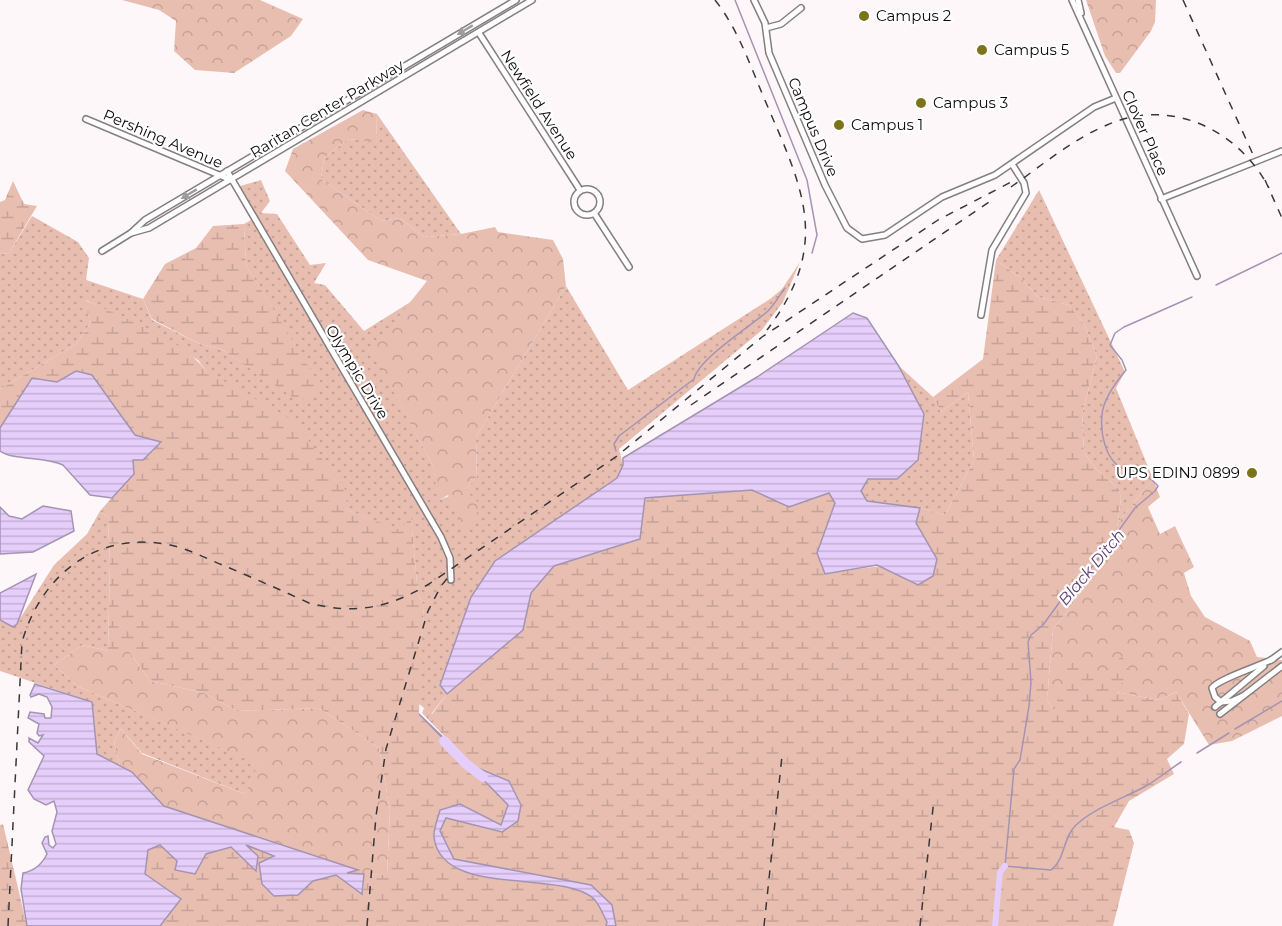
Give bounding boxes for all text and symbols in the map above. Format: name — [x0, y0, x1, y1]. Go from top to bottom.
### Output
place label: Campus 2 — [876, 6, 951, 25]
marker: Campus 2 — [857, 9, 871, 23]
one-way arrow — [456, 25, 473, 35]
place label: Campus 5 — [994, 40, 1069, 59]
marker: Campus 5 — [975, 43, 989, 57]
street label: Newfield Avenue — [497, 46, 582, 163]
street label: Raritan Center Parkway — [246, 55, 408, 162]
street label: Campus Drive — [784, 74, 843, 179]
street label: Clover Place — [1118, 87, 1173, 179]
place label: Campus 3 — [933, 93, 1008, 112]
marker: Campus 3 — [914, 96, 928, 110]
street label: Pershing Avenue — [101, 105, 226, 172]
place label: Campus 1 — [851, 115, 923, 134]
marker: Campus 1 — [832, 118, 846, 132]
one-way arrow — [181, 188, 197, 199]
street label: Olympic Drive — [322, 321, 393, 422]
place label: UPS EDINJ 0899 — [1116, 463, 1240, 482]
marker: UPS EDINJ 0899 — [1245, 466, 1259, 480]
water label: Black Ditch — [1054, 526, 1129, 609]

